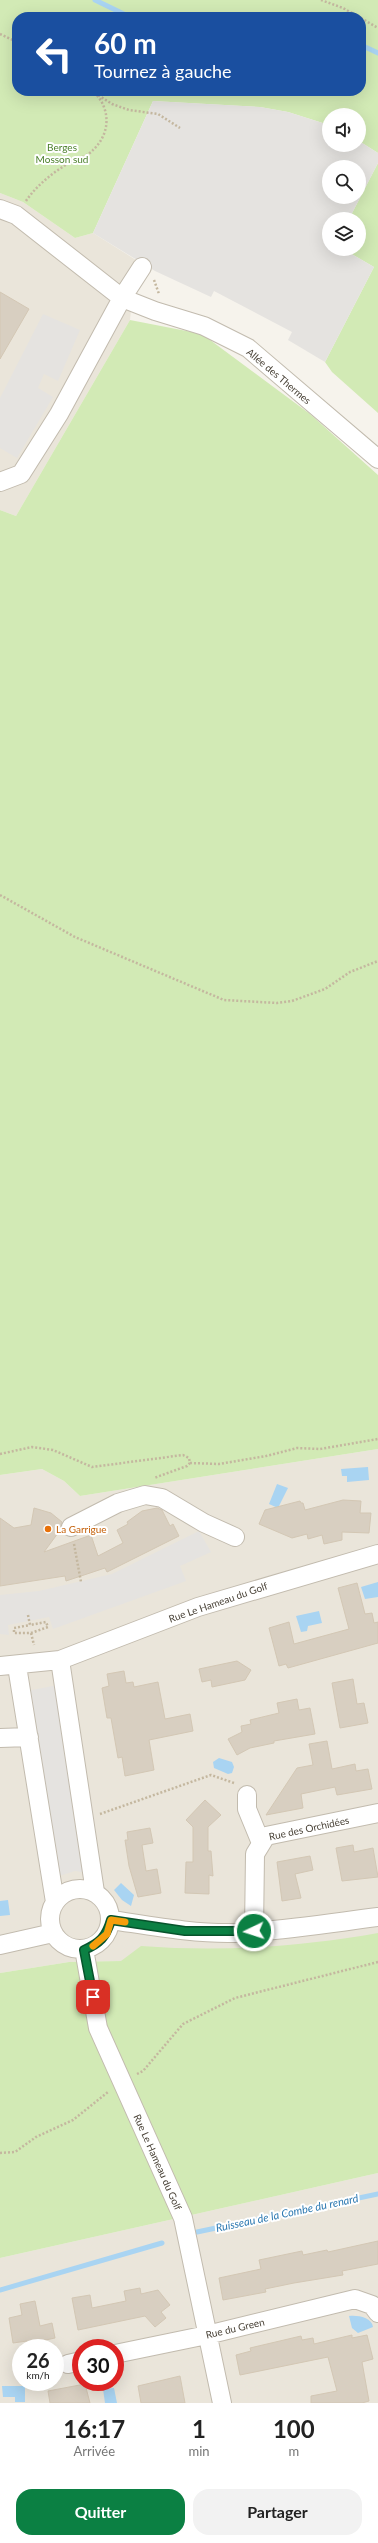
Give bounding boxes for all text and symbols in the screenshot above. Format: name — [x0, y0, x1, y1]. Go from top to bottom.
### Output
text: 60 m — [94, 26, 157, 60]
icon: left — [28, 28, 80, 80]
text: Tournez à gauche — [94, 60, 232, 82]
map controls — [322, 108, 366, 256]
button: sound — [322, 108, 366, 152]
park label: Berges Mosson sud — [36, 141, 88, 165]
button: search — [322, 160, 366, 204]
button: layers — [322, 212, 366, 256]
street label: Allée des Thermes — [244, 346, 314, 406]
place label: La Garrigue — [56, 1523, 107, 1535]
marker: La Garrigue — [43, 1524, 53, 1534]
street label: Rue Le Hameau du Golf — [167, 1579, 269, 1625]
street label: Rue des Orchidées — [268, 1814, 350, 1842]
position arrow — [233, 1910, 275, 1952]
pin — [76, 1980, 110, 2014]
icon: arrive — [82, 1986, 104, 2008]
street label: Rue Le Hameau du Golf — [131, 2112, 185, 2212]
water label: Ruisseau de la Combe du renard — [214, 2191, 360, 2234]
street label: Rue du Green — [204, 2315, 266, 2341]
speed limit sign: 30 — [72, 2339, 124, 2391]
text: 26 — [26, 2348, 50, 2372]
text: km/h — [26, 2369, 50, 2381]
text: 16:17 — [63, 2414, 125, 2443]
text: 1 — [192, 2414, 206, 2443]
text: 100 — [273, 2414, 315, 2443]
text: Arrivée — [73, 2443, 115, 2459]
text: min — [189, 2443, 210, 2459]
text: m — [288, 2443, 299, 2459]
button: Quitter — [16, 2489, 185, 2535]
button: Partager — [193, 2489, 362, 2535]

